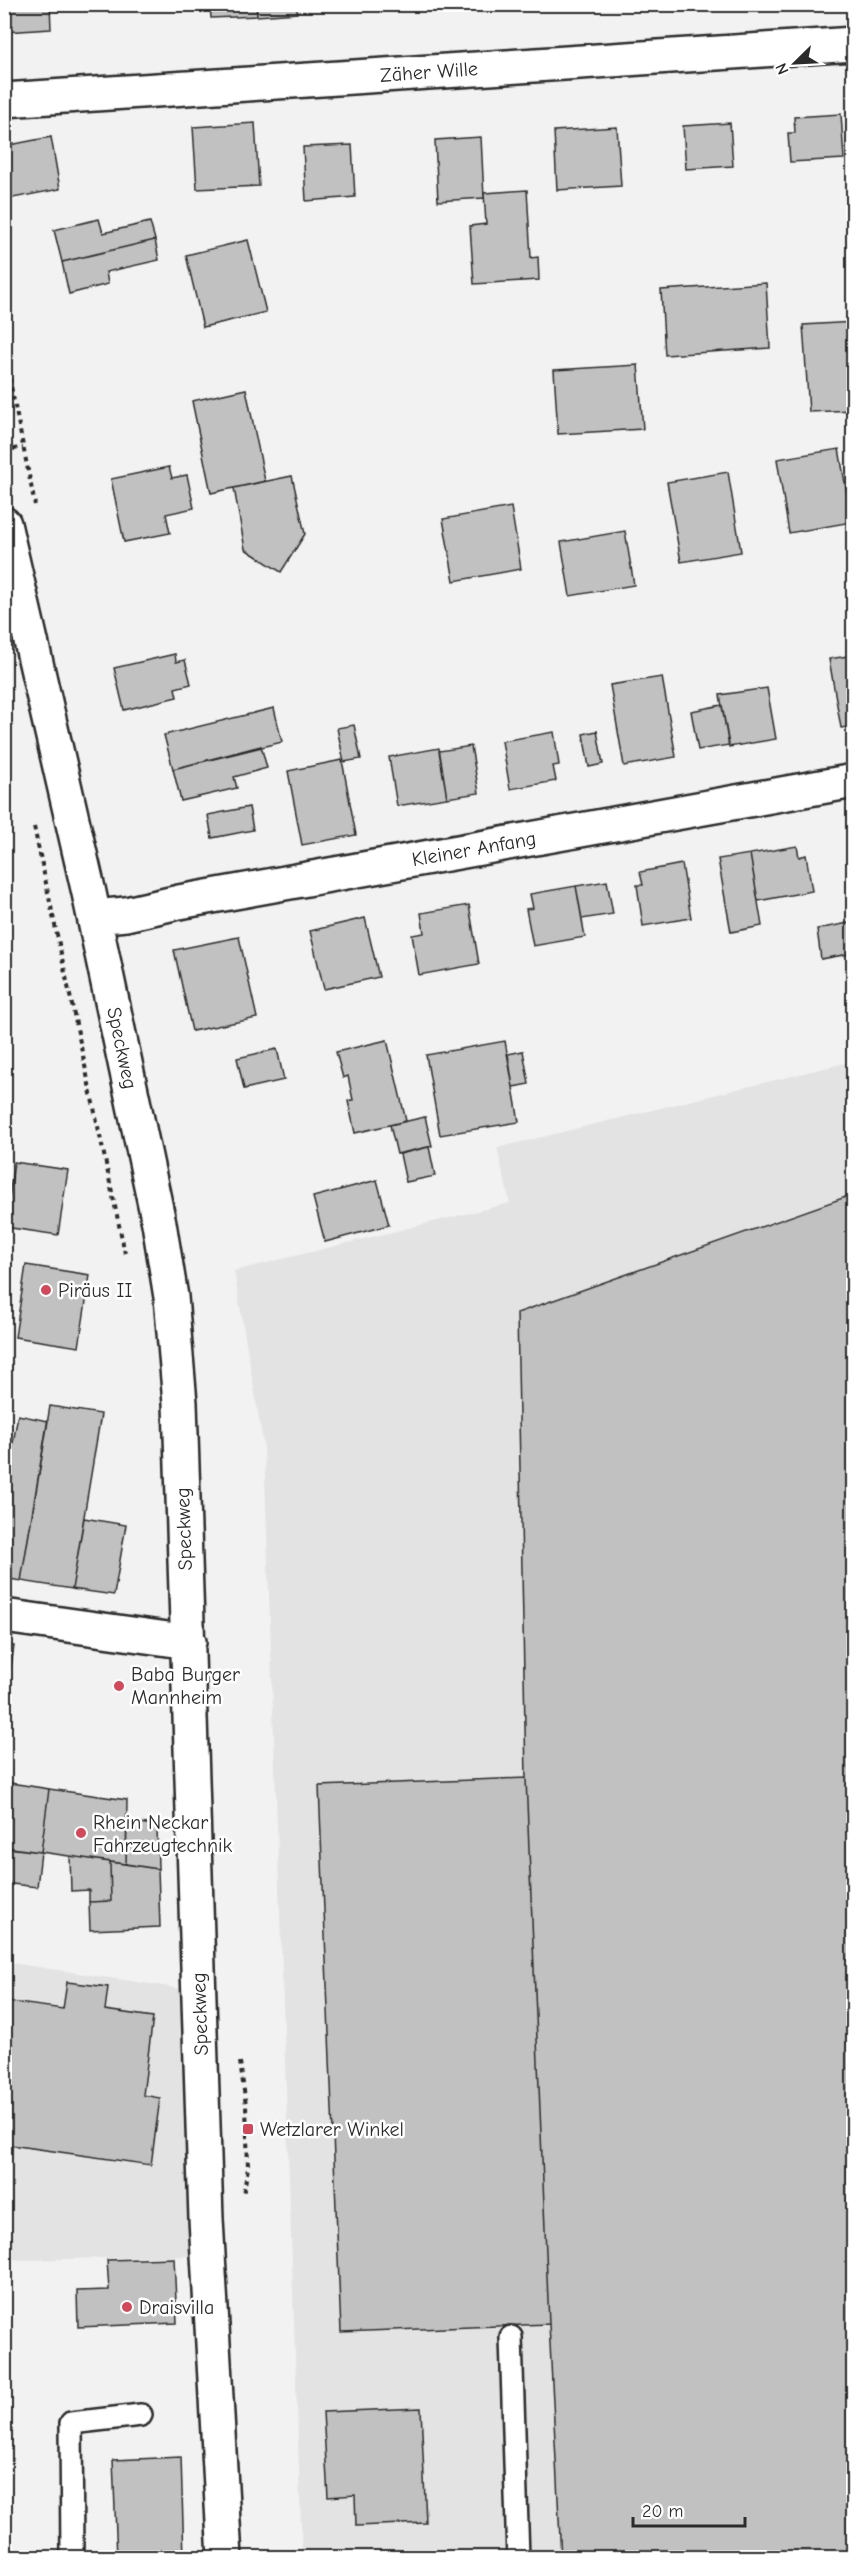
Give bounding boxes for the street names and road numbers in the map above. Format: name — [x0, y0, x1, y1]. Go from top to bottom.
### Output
street label: Zäher Wille — [379, 57, 479, 87]
street label: Kleiner Anfang — [410, 827, 538, 871]
street label: Speckweg — [102, 1005, 142, 1091]
street label: Speckweg — [171, 1487, 197, 1571]
street label: Speckweg — [187, 1972, 213, 2056]

